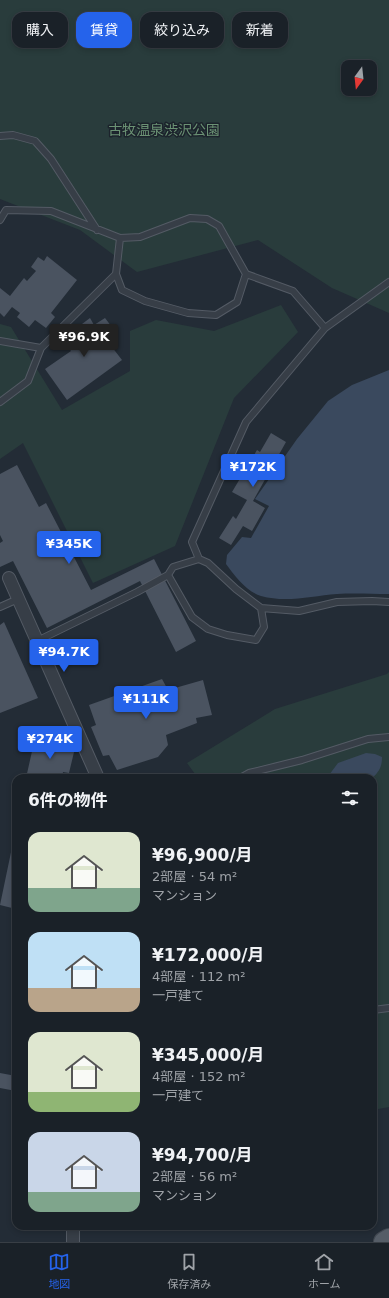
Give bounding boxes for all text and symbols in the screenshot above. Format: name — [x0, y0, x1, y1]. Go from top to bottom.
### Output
chip: 購入 — [12, 12, 68, 48]
chip: 賃貸 — [76, 12, 132, 48]
chip: 絞り込み — [140, 12, 224, 48]
chip: 新着 — [232, 12, 288, 48]
north arrow — [341, 60, 377, 96]
map controls — [341, 60, 377, 96]
park label: 古牧温泉渋沢公園 — [108, 122, 220, 138]
pin: ¥96.9K — [51, 324, 117, 358]
text: ¥96.9K — [58, 329, 110, 344]
pin: ¥172K — [225, 454, 281, 488]
text: ¥172K — [230, 459, 276, 474]
pin: ¥345K — [41, 531, 97, 565]
text: ¥345K — [46, 536, 92, 551]
pin: ¥94.7K — [31, 639, 97, 673]
text: ¥94.7K — [38, 644, 90, 659]
pin: ¥111K — [118, 686, 174, 720]
text: ¥111K — [123, 691, 169, 706]
pin: ¥274K — [22, 726, 78, 760]
text: ¥274K — [27, 731, 73, 746]
icon: filters — [339, 787, 361, 809]
text: 6件の物件 — [28, 790, 108, 810]
text: ¥96,900/月 — [152, 845, 253, 865]
icon: home — [60, 848, 108, 896]
text: 2部屋 · 54 m² — [152, 869, 237, 884]
text: マンション — [152, 888, 217, 903]
text: ¥172,000/月 — [152, 945, 264, 965]
icon: home — [60, 948, 108, 996]
text: 4部屋 · 112 m² — [152, 969, 246, 984]
text: 一戸建て — [152, 988, 204, 1003]
text: ¥345,000/月 — [152, 1045, 264, 1065]
icon: home — [60, 1048, 108, 1096]
text: 4部屋 · 152 m² — [152, 1069, 246, 1084]
text: 一戸建て — [152, 1088, 204, 1103]
text: ¥94,700/月 — [152, 1145, 253, 1165]
icon: home — [60, 1148, 108, 1196]
text: 2部屋 · 56 m² — [152, 1169, 237, 1184]
text: マンション — [152, 1188, 217, 1203]
tab: 地図 — [48, 1251, 70, 1291]
tab: 保存済み — [167, 1251, 211, 1291]
tab: ホーム — [308, 1251, 341, 1291]

